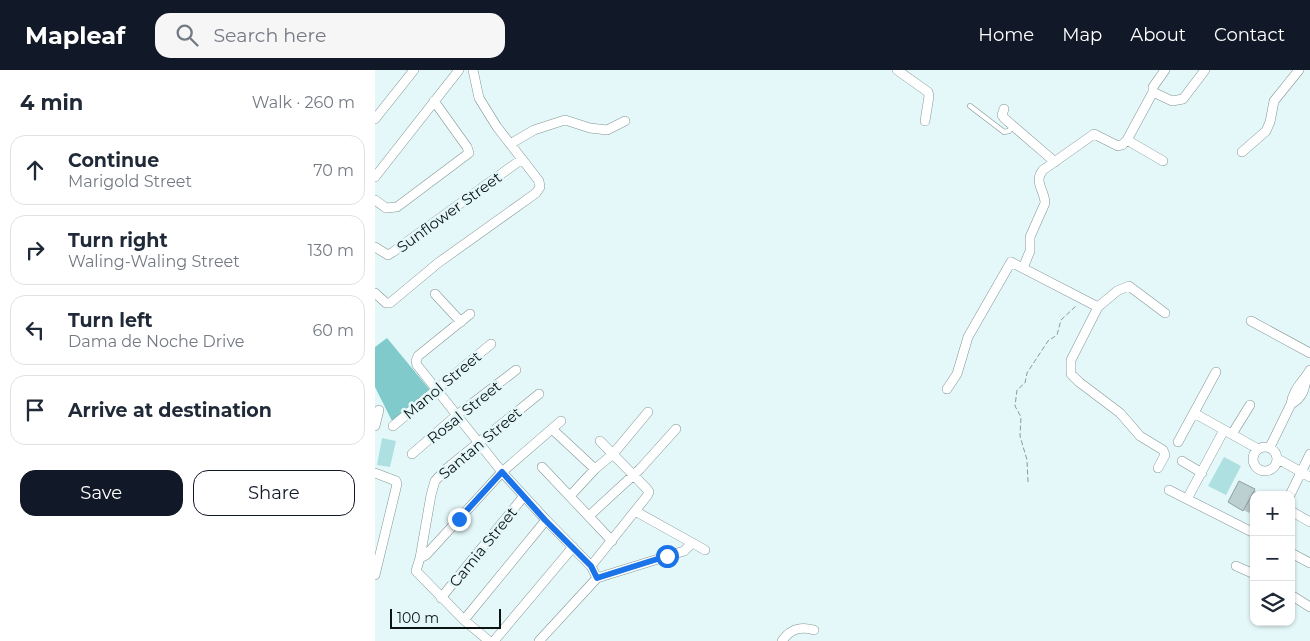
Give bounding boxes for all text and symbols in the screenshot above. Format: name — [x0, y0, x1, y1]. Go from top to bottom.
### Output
search box — [155, 13, 505, 58]
text: Mapleaf — [25, 21, 125, 50]
icon: search — [173, 21, 201, 49]
text: Search here — [213, 24, 326, 47]
text: Home — [978, 24, 1034, 46]
text: Map — [1062, 24, 1102, 46]
text: About — [1130, 24, 1186, 46]
text: Contact — [1214, 24, 1285, 46]
text: 4 min — [20, 90, 83, 115]
text: Walk · 260 m — [252, 93, 355, 112]
text: Continue — [68, 149, 159, 172]
icon: ahead — [21, 156, 49, 184]
text: 70 m — [313, 161, 354, 180]
street label: Sunflower Street — [393, 168, 505, 256]
text: Marigold Street — [68, 172, 192, 191]
text: Turn right — [68, 229, 168, 252]
icon: right — [21, 236, 49, 264]
text: 130 m — [307, 241, 354, 260]
text: Waling-Waling Street — [68, 252, 240, 271]
text: Turn left — [68, 309, 153, 332]
icon: left — [21, 316, 49, 344]
text: 60 m — [312, 321, 354, 340]
text: Dama de Noche Drive — [68, 332, 244, 351]
street label: Manol Street — [399, 347, 485, 423]
street label: Rosal Street — [423, 376, 505, 448]
icon: arrive — [21, 396, 49, 424]
text: Arrive at destination — [68, 399, 272, 422]
street label: Santan Street — [435, 403, 525, 483]
button: Save — [20, 470, 183, 516]
button: Share — [193, 470, 355, 516]
map controls — [1250, 491, 1295, 626]
button: + — [1250, 491, 1295, 536]
street label: Camia Street — [445, 503, 521, 591]
route end — [448, 508, 471, 531]
button: − — [1250, 536, 1295, 581]
route start — [656, 545, 679, 568]
button: layers — [1250, 581, 1295, 626]
scale bar — [390, 606, 501, 629]
text: 100 m — [397, 609, 439, 627]

